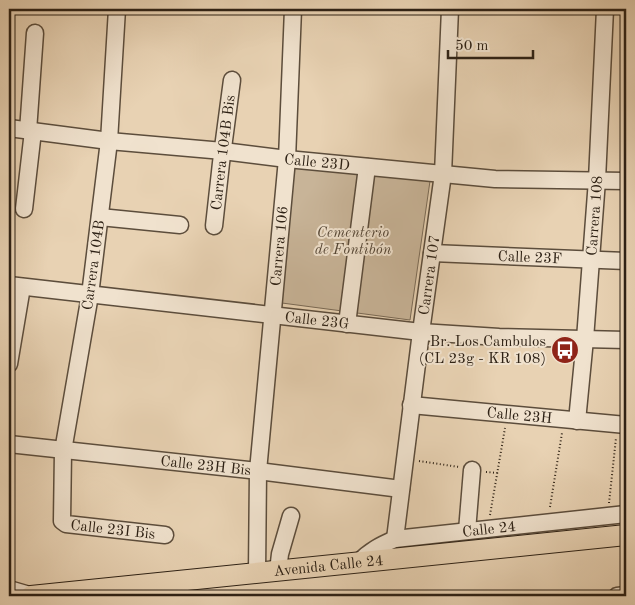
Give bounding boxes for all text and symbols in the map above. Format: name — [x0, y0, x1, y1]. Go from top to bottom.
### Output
scale bar — [448, 28, 532, 60]
text: 50 m — [455, 39, 489, 54]
street label: Carrera 104B Bis — [210, 94, 239, 211]
street label: Calle 23D — [283, 153, 350, 174]
street label: Carrera 108 — [585, 175, 606, 257]
street label: Carrera 106 — [269, 205, 292, 287]
street label: Carrera 104B — [81, 219, 108, 311]
park label: Cementerio de Fontibón — [315, 226, 392, 258]
street label: Carrera 107 — [417, 234, 443, 316]
street label: Calle 23F — [497, 250, 562, 267]
street label: Calle 23G — [284, 310, 350, 333]
place label: Br. Los Cambulos (CL 23g - KR 108) — [419, 335, 546, 367]
bus stop icon: Br. Los Cambulos (CL 23g - KR 108) — [550, 335, 580, 365]
street label: Calle 23H — [486, 406, 553, 427]
street label: Calle 23H Bis — [160, 454, 252, 479]
street label: Calle 23I Bis — [70, 519, 156, 543]
street label: Calle 24 — [461, 520, 517, 541]
street label: Avenida Calle 24 — [273, 554, 384, 580]

